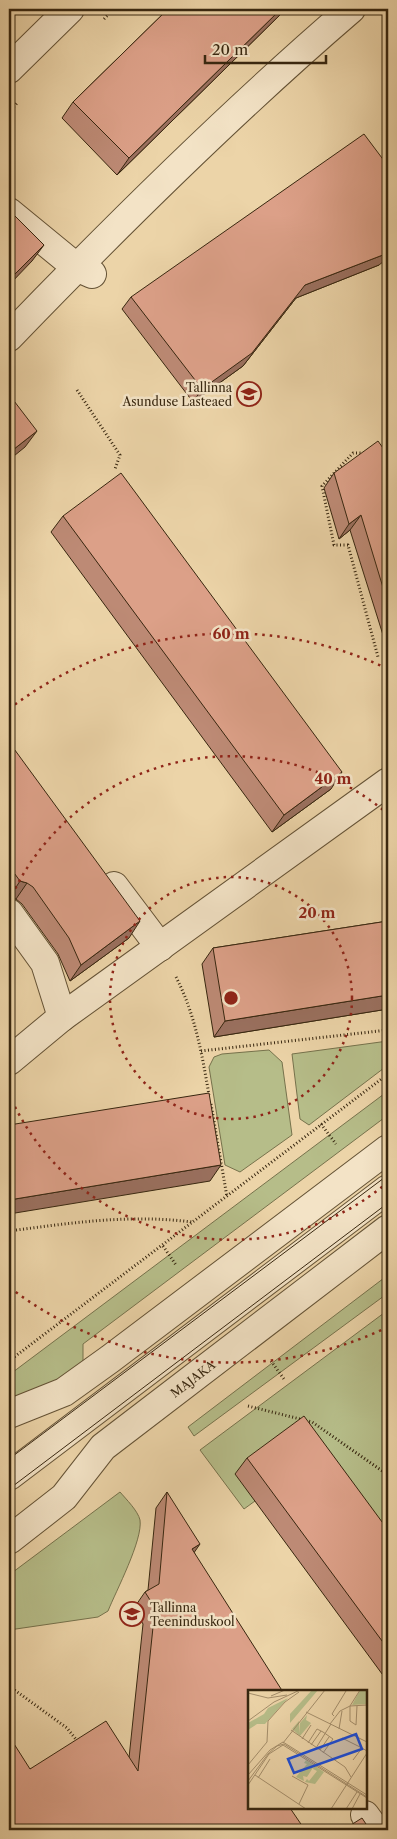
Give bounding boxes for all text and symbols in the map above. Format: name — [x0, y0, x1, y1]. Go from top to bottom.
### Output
scale bar — [205, 32, 326, 64]
text: 20 m — [212, 40, 248, 59]
place label: Tallinna Asunduse Lasteaed — [121, 380, 233, 409]
school or university icon: Tallinna Asunduse Lasteaed — [236, 381, 262, 407]
text: 60 m — [212, 624, 250, 643]
text: 40 m — [314, 769, 352, 788]
text: 20 m — [298, 903, 336, 922]
centre of rings — [222, 989, 240, 1007]
street label: MAJAKA — [167, 1356, 219, 1400]
place label: Tallinna Teeninduskool — [150, 1600, 235, 1629]
school or university icon: Tallinna Teeninduskool — [119, 1601, 145, 1627]
inset map — [248, 1690, 367, 1809]

